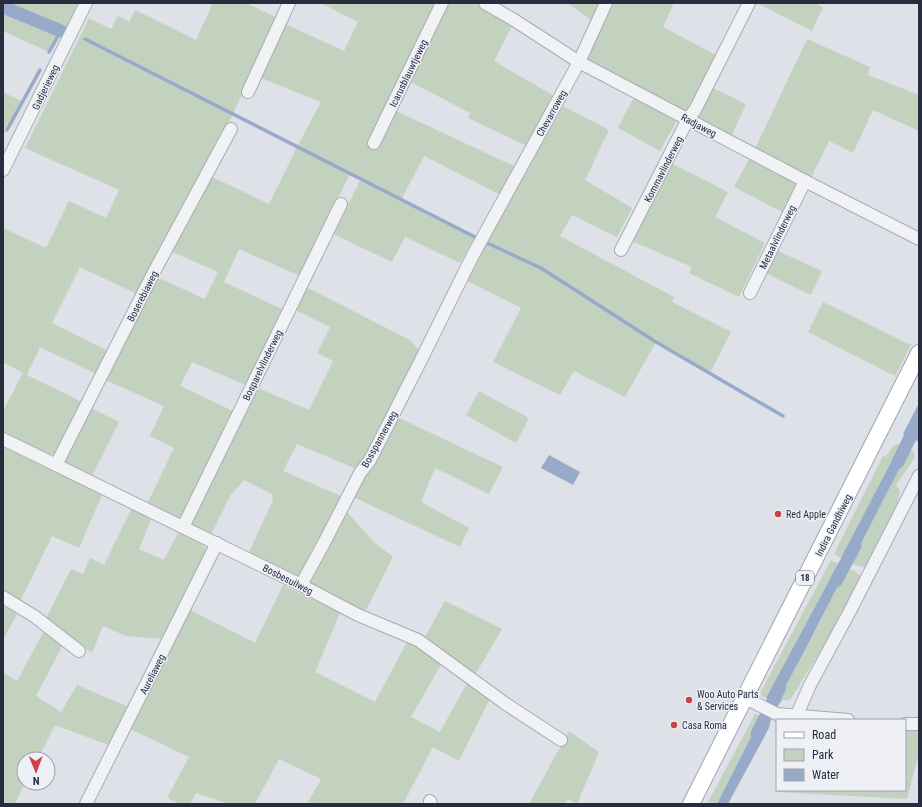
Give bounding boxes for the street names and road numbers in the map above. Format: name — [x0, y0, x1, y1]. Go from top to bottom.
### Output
street label: Icarusblauwtjeweg — [387, 38, 430, 109]
street label: Gadjerieweg — [30, 63, 61, 112]
street label: Chevarroweg — [534, 88, 569, 138]
street label: Radjaweg — [679, 112, 718, 139]
street label: Kommavlinderweg — [642, 134, 685, 204]
street label: Metaalvlinderweg — [757, 203, 798, 271]
street label: Boserebiaweg — [125, 269, 160, 323]
street label: Bosparelvlinderweg — [241, 328, 284, 402]
street label: Bosspannerweg — [359, 409, 400, 469]
street label: Indira Gandhiweg — [813, 492, 854, 558]
street label: Bosbesuilweg — [261, 562, 315, 597]
road number: 18 — [796, 571, 814, 585]
street label: Aureliaweg — [138, 652, 167, 696]

